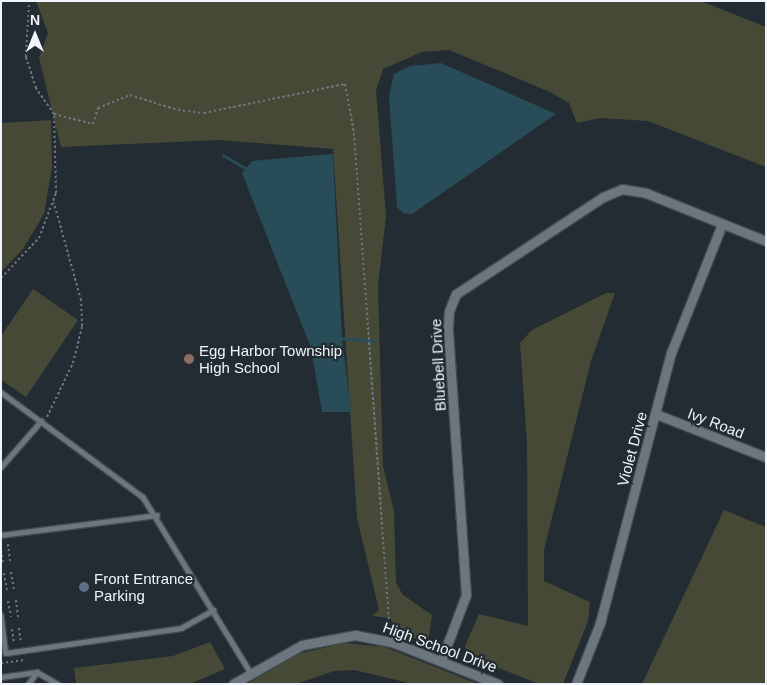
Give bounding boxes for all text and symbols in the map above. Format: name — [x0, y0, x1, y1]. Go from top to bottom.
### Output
north arrow — [10, 10, 60, 60]
text: N — [30, 12, 40, 28]
street label: Bluebell Drive — [427, 318, 449, 412]
place label: Egg Harbor Township High School — [199, 341, 342, 376]
marker: Egg Harbor Township High School — [183, 353, 195, 365]
street label: Ivy Road — [685, 404, 747, 442]
street label: Violet Drive — [613, 410, 651, 488]
place label: Front Entrance Parking — [94, 569, 193, 604]
marker: Front Entrance Parking — [78, 581, 90, 593]
street label: High School Drive — [381, 618, 499, 676]

